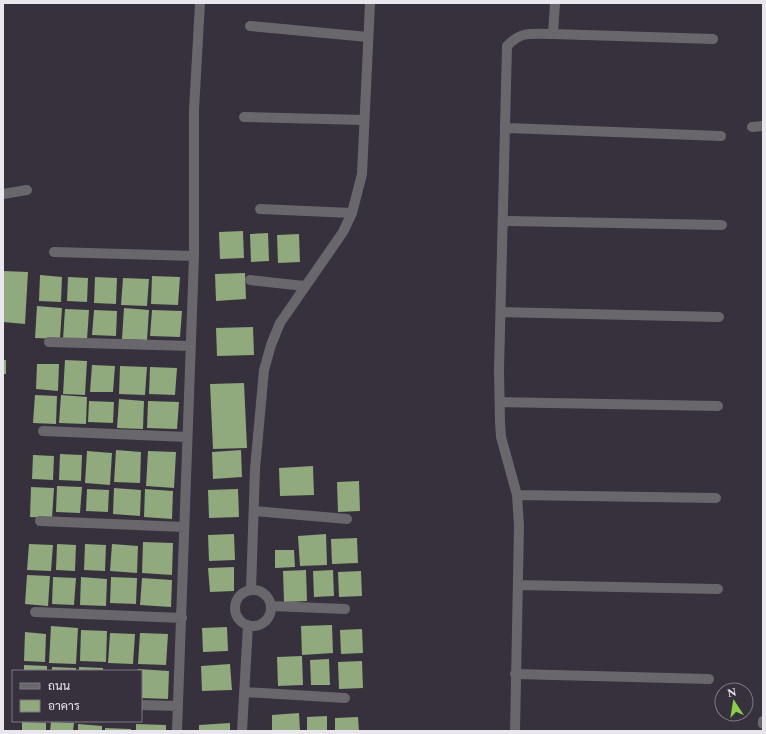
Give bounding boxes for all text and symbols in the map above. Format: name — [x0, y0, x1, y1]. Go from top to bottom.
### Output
legend — [12, 670, 142, 722]
text: ถนน — [48, 677, 71, 696]
north arrow — [714, 682, 754, 722]
text: N — [726, 683, 738, 702]
text: อาคาร — [48, 697, 80, 716]

